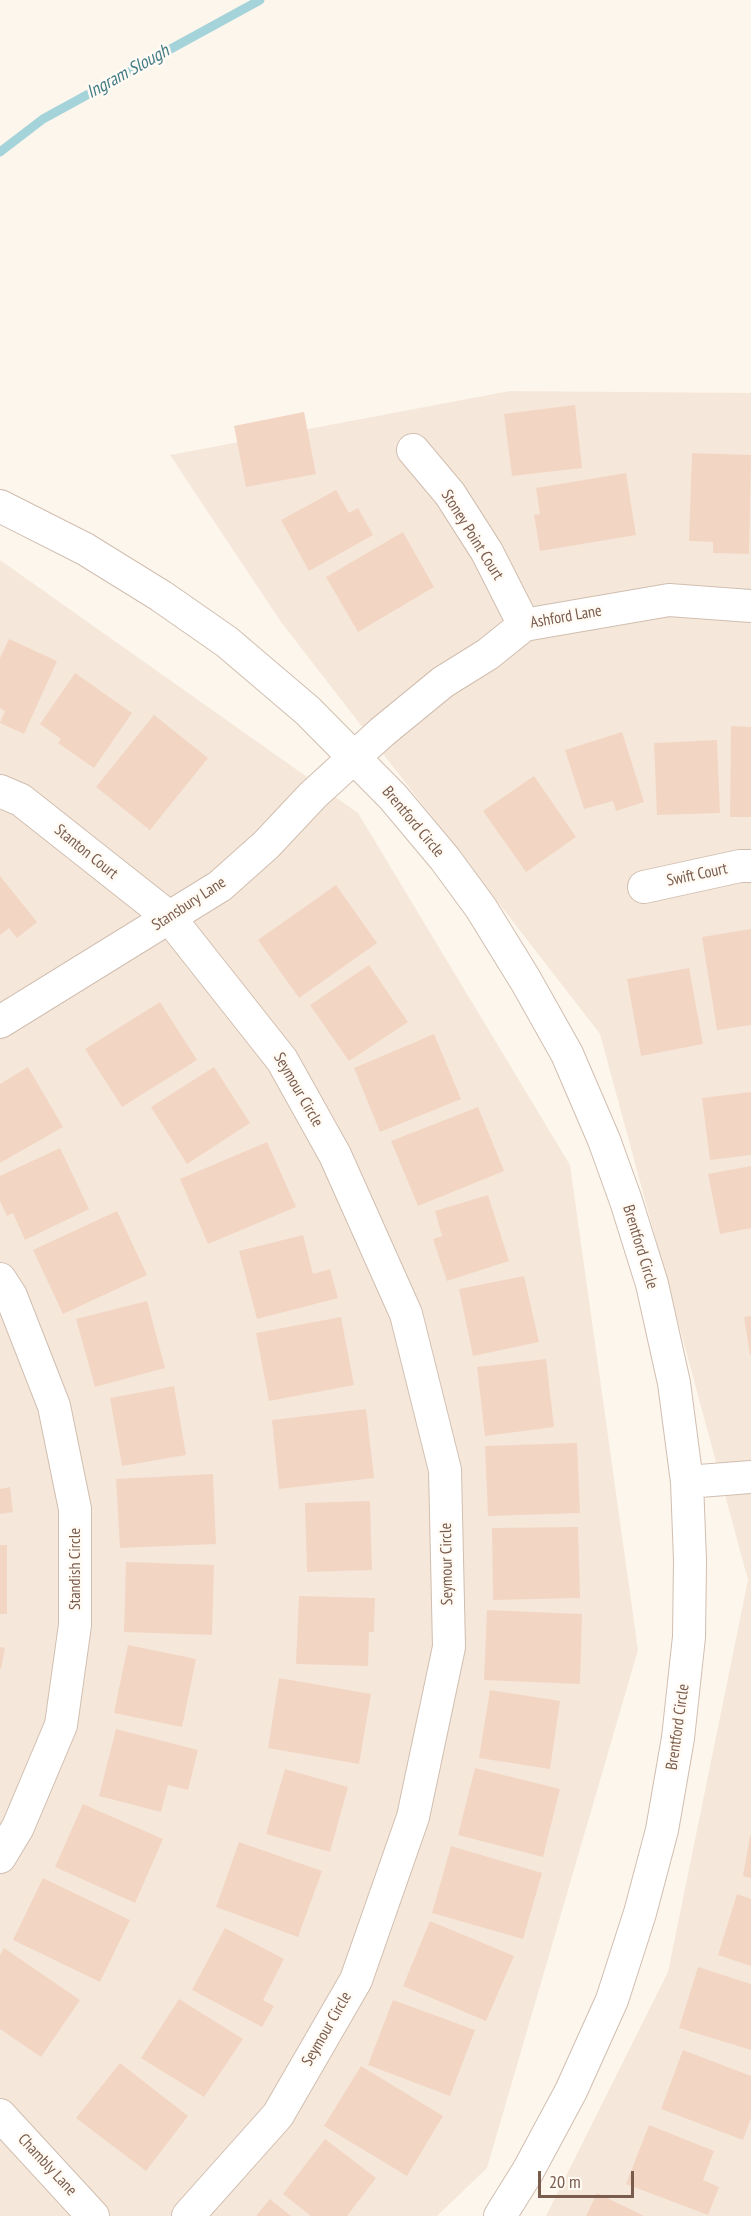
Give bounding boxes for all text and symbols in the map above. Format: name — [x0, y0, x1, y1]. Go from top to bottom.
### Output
water label: Ingram Slough — [83, 41, 173, 103]
street label: Stoney Point Court — [437, 486, 507, 584]
street label: Ashford Lane — [529, 601, 603, 633]
street label: Brentford Circle — [378, 783, 448, 861]
street label: Stanton Court — [50, 821, 122, 883]
street label: Swift Court — [665, 859, 729, 891]
street label: Stansbury Lane — [148, 873, 230, 935]
street label: Seymour Circle — [269, 1049, 327, 1131]
street label: Brentford Circle — [618, 1203, 662, 1291]
street label: Seymour Circle — [437, 1523, 457, 1605]
street label: Standish Circle — [65, 1528, 85, 1610]
street label: Brentford Circle — [662, 1683, 694, 1771]
street label: Seymour Circle — [298, 1988, 356, 2070]
street label: Chambly Lane — [13, 2130, 81, 2200]
scale bar — [541, 2159, 637, 2197]
text: 20 m — [549, 2170, 581, 2193]

